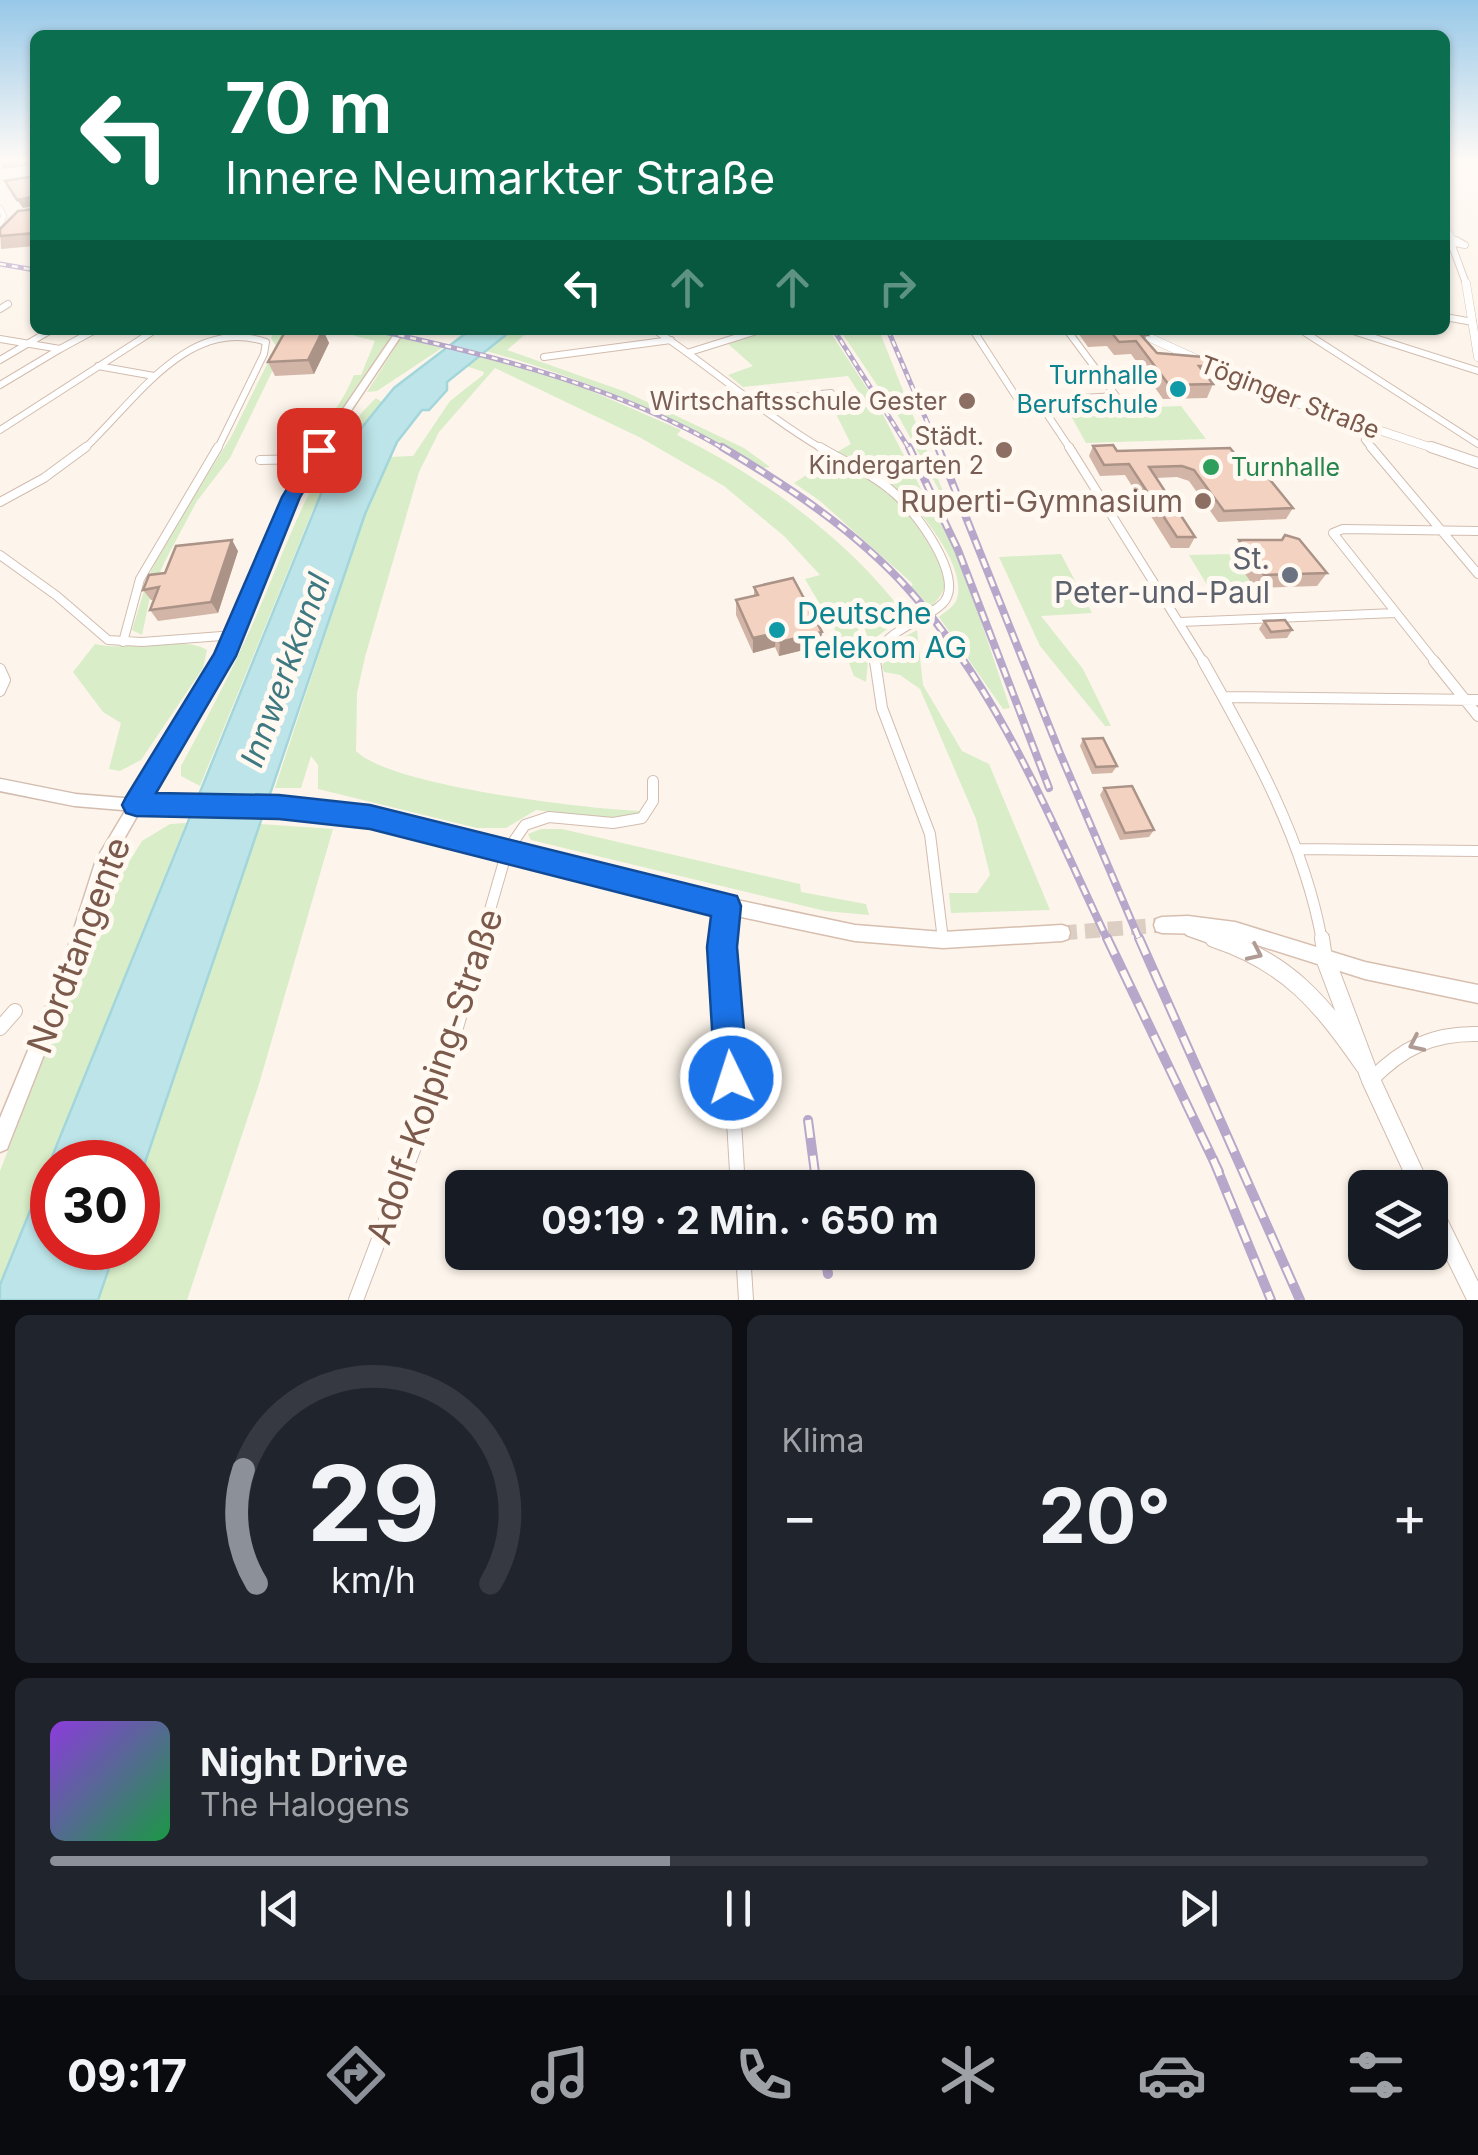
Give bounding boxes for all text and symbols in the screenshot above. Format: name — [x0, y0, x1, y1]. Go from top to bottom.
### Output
text: 70 m — [225, 65, 392, 150]
icon: left — [60, 70, 190, 200]
text: Innere Neumarkter Straße — [225, 150, 775, 205]
icon: left — [555, 260, 610, 315]
icon: ahead — [660, 260, 715, 315]
icon: ahead — [765, 260, 820, 315]
icon: right — [870, 260, 925, 315]
street label: Töginger Straße — [1196, 349, 1384, 445]
place label: Turnhalle Berufschule — [1017, 360, 1158, 419]
marker: Turnhalle Berufschule — [1167, 378, 1189, 400]
place label: Wirtschaftsschule Gester — [650, 386, 947, 416]
marker: Wirtschaftsschule Gester — [956, 390, 978, 412]
pin — [277, 408, 362, 493]
place label: Städt. Kindergarten 2 — [808, 421, 984, 480]
icon: arrive — [292, 423, 347, 478]
marker: Städt. Kindergarten 2 — [993, 439, 1015, 461]
place label: Turnhalle — [1231, 452, 1340, 482]
marker: Turnhalle — [1200, 456, 1222, 478]
place label: Ruperti-Gymnasium — [900, 483, 1183, 519]
marker: Ruperti-Gymnasium — [1192, 490, 1214, 512]
place label: St. Peter-und-Paul — [1054, 540, 1270, 610]
marker: St. Peter-und-Paul — [1279, 564, 1301, 586]
water label: Innwerkkanal — [232, 568, 338, 772]
place label: Deutsche Telekom AG — [797, 595, 967, 665]
marker: Deutsche Telekom AG — [766, 619, 788, 641]
street label: Nordtangente — [18, 831, 138, 1059]
street label: Adolf-Kolping-Straße — [357, 903, 511, 1249]
one-way arrow — [1245, 941, 1263, 961]
position arrow — [679, 1026, 783, 1130]
one-way arrow — [1408, 1032, 1426, 1052]
speed limit sign: 30 — [30, 1140, 160, 1270]
map controls — [1348, 1170, 1448, 1270]
button: layers — [1348, 1170, 1448, 1270]
text: 09:19 · 2 Min. · 650 m — [541, 1197, 939, 1243]
text: Klima — [782, 1421, 865, 1460]
text: 29 — [307, 1440, 440, 1566]
text: 20° — [1039, 1470, 1171, 1561]
text: − — [782, 1483, 818, 1549]
text: + — [1392, 1483, 1428, 1549]
text: km/h — [331, 1558, 416, 1602]
text: Night Drive — [200, 1739, 408, 1785]
text: The Halogens — [200, 1785, 410, 1824]
icon: previous — [252, 1881, 307, 1936]
icon: pause — [711, 1881, 766, 1936]
icon: next — [1171, 1881, 1226, 1936]
icon: directions — [321, 2040, 391, 2110]
icon: music — [525, 2040, 595, 2110]
icon: phone — [729, 2040, 799, 2110]
icon: climate — [933, 2040, 1003, 2110]
icon: car — [1137, 2040, 1207, 2110]
icon: filters — [1341, 2040, 1411, 2110]
text: 09:17 — [67, 2048, 187, 2103]

